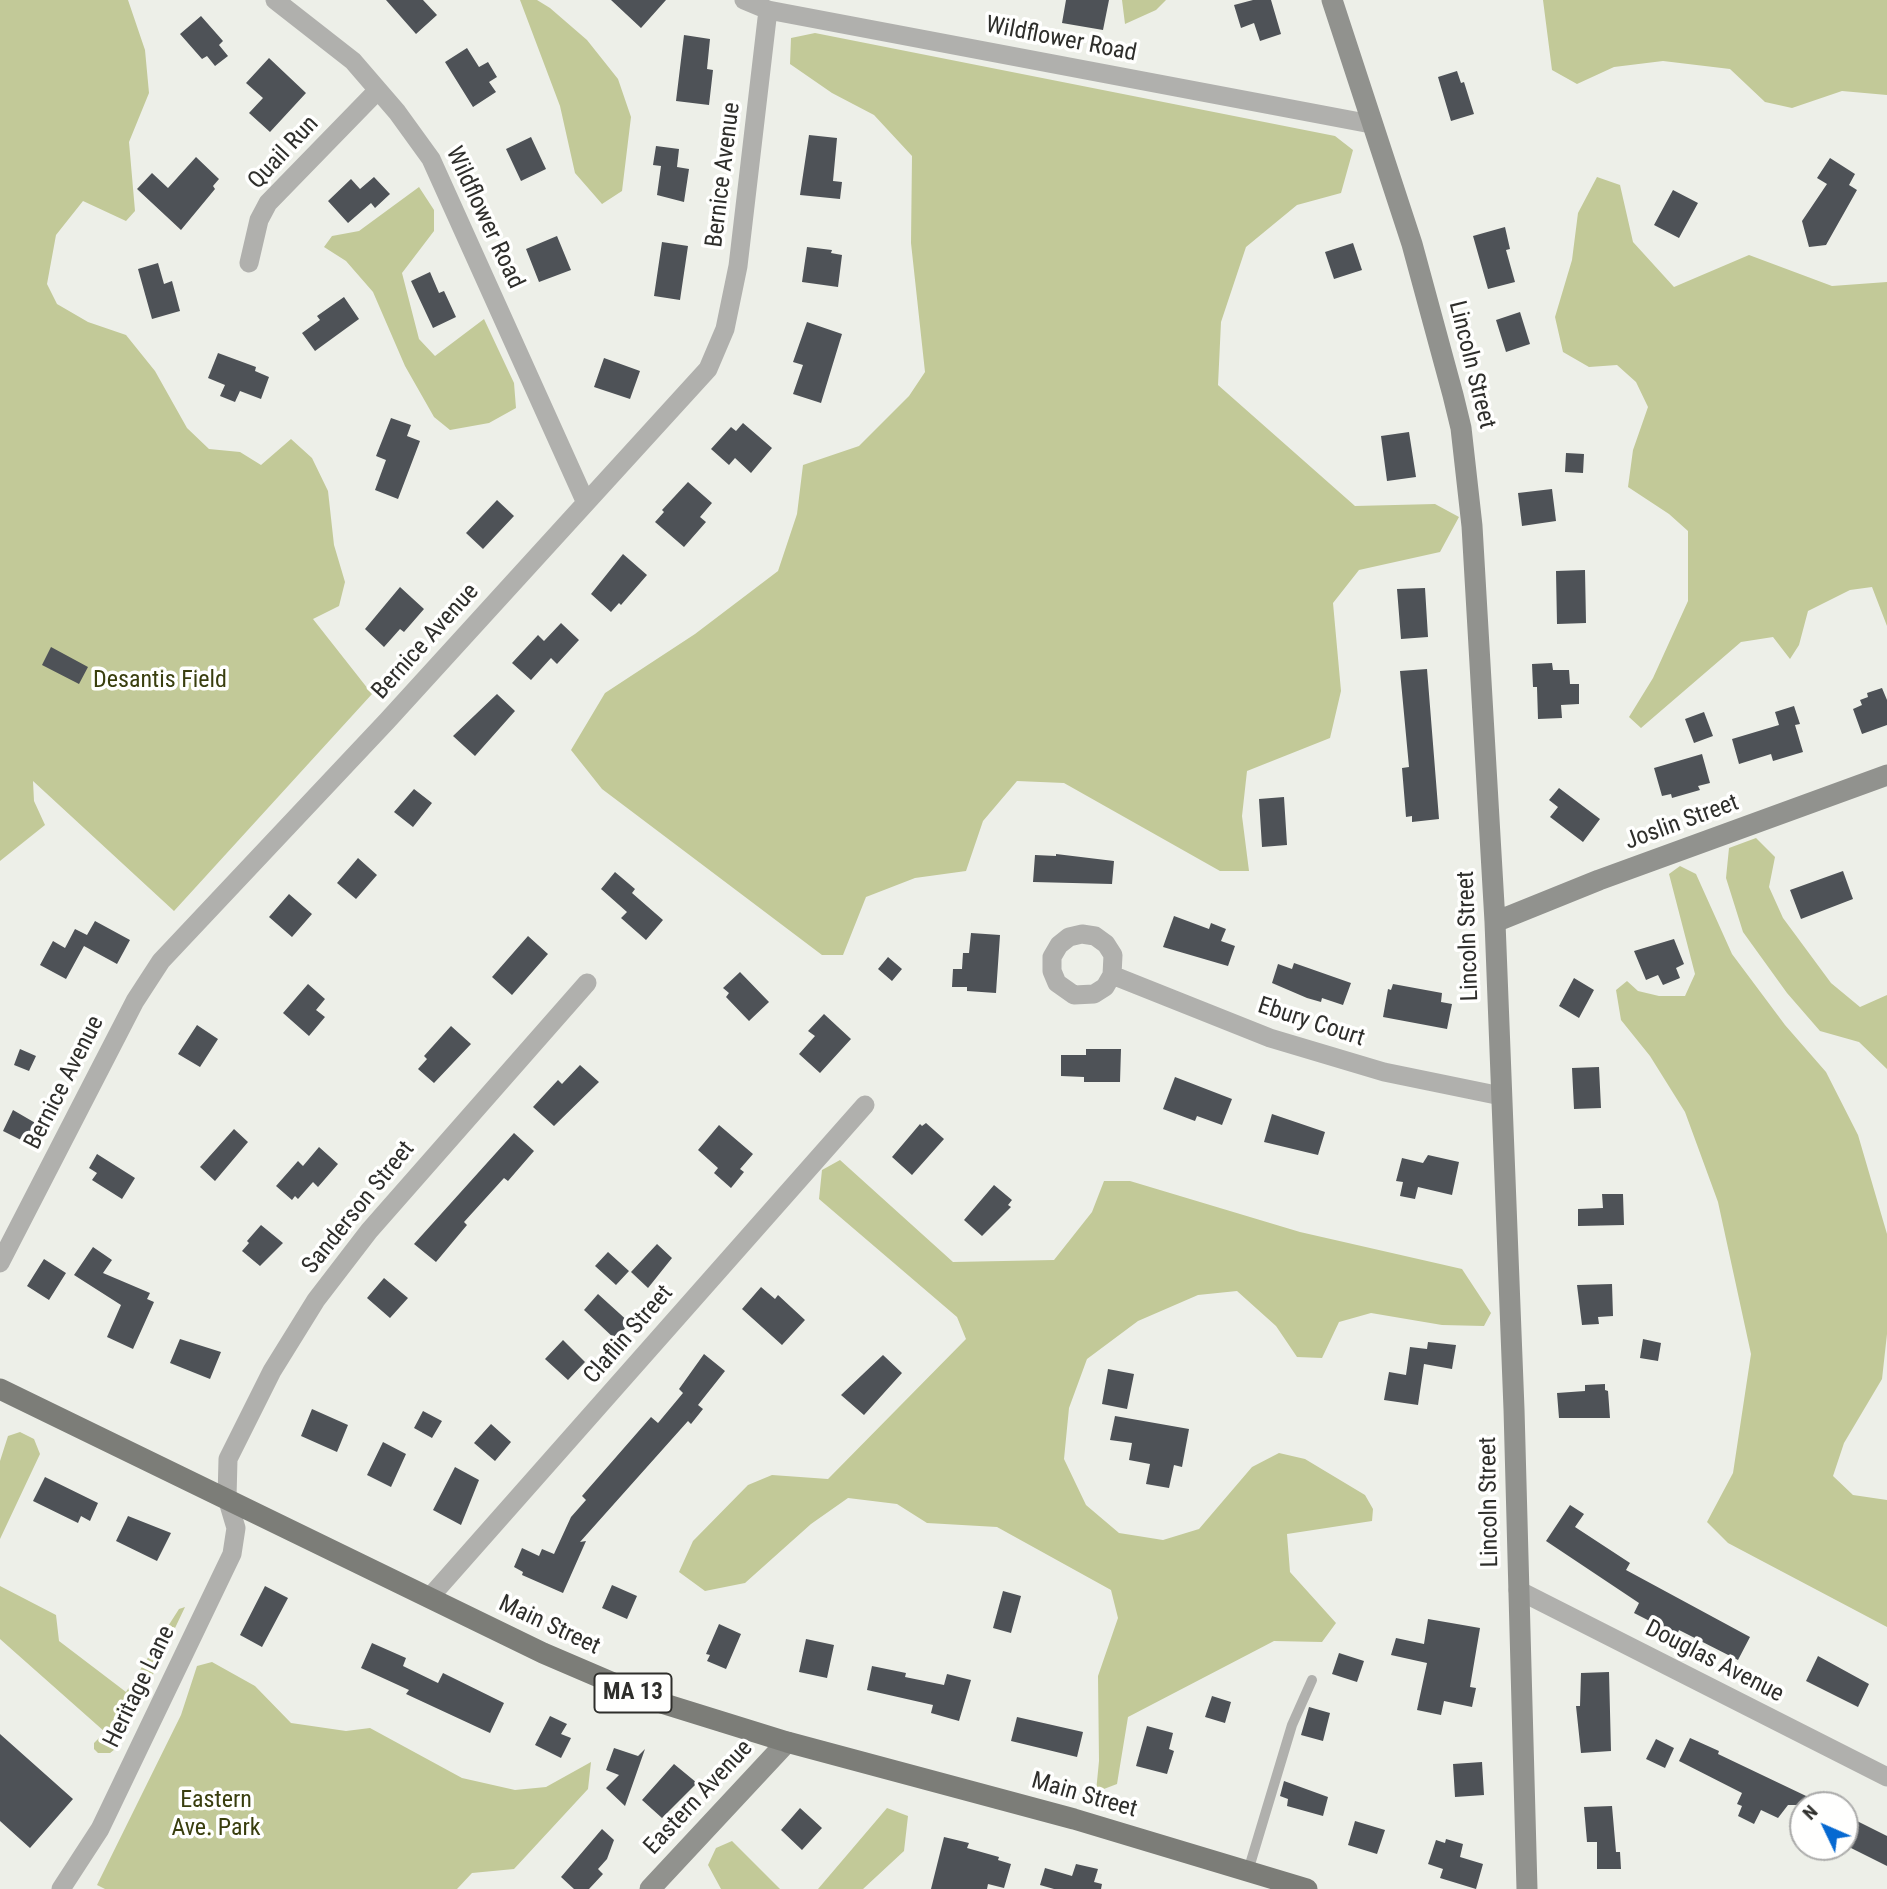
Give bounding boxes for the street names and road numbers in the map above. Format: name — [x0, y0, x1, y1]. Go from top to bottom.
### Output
street label: Wildflower Road — [983, 11, 1139, 69]
street label: Bernice Avenue — [701, 101, 747, 249]
street label: Quail Run — [243, 110, 325, 196]
street label: Wildflower Road — [439, 142, 529, 294]
street label: Lincoln Street — [1441, 298, 1501, 432]
street label: Bernice Avenue — [367, 578, 485, 706]
street label: Joslin Street — [1621, 789, 1743, 857]
street label: Lincoln Street — [1452, 870, 1486, 1002]
street label: Ebury Court — [1254, 992, 1368, 1054]
street label: Bernice Avenue — [19, 1012, 111, 1154]
street label: Sanderson Street — [297, 1136, 421, 1280]
street label: Claflin Street — [578, 1280, 680, 1390]
street label: Lincoln Street — [1474, 1436, 1506, 1568]
street label: Main Street — [494, 1590, 604, 1662]
street label: Douglas Avenue — [1640, 1615, 1788, 1709]
street label: Heritage Lane — [98, 1621, 182, 1753]
road number: MA 13 — [594, 1674, 672, 1712]
street label: Eastern Avenue — [639, 1735, 759, 1861]
street label: Main Street — [1028, 1767, 1140, 1825]

